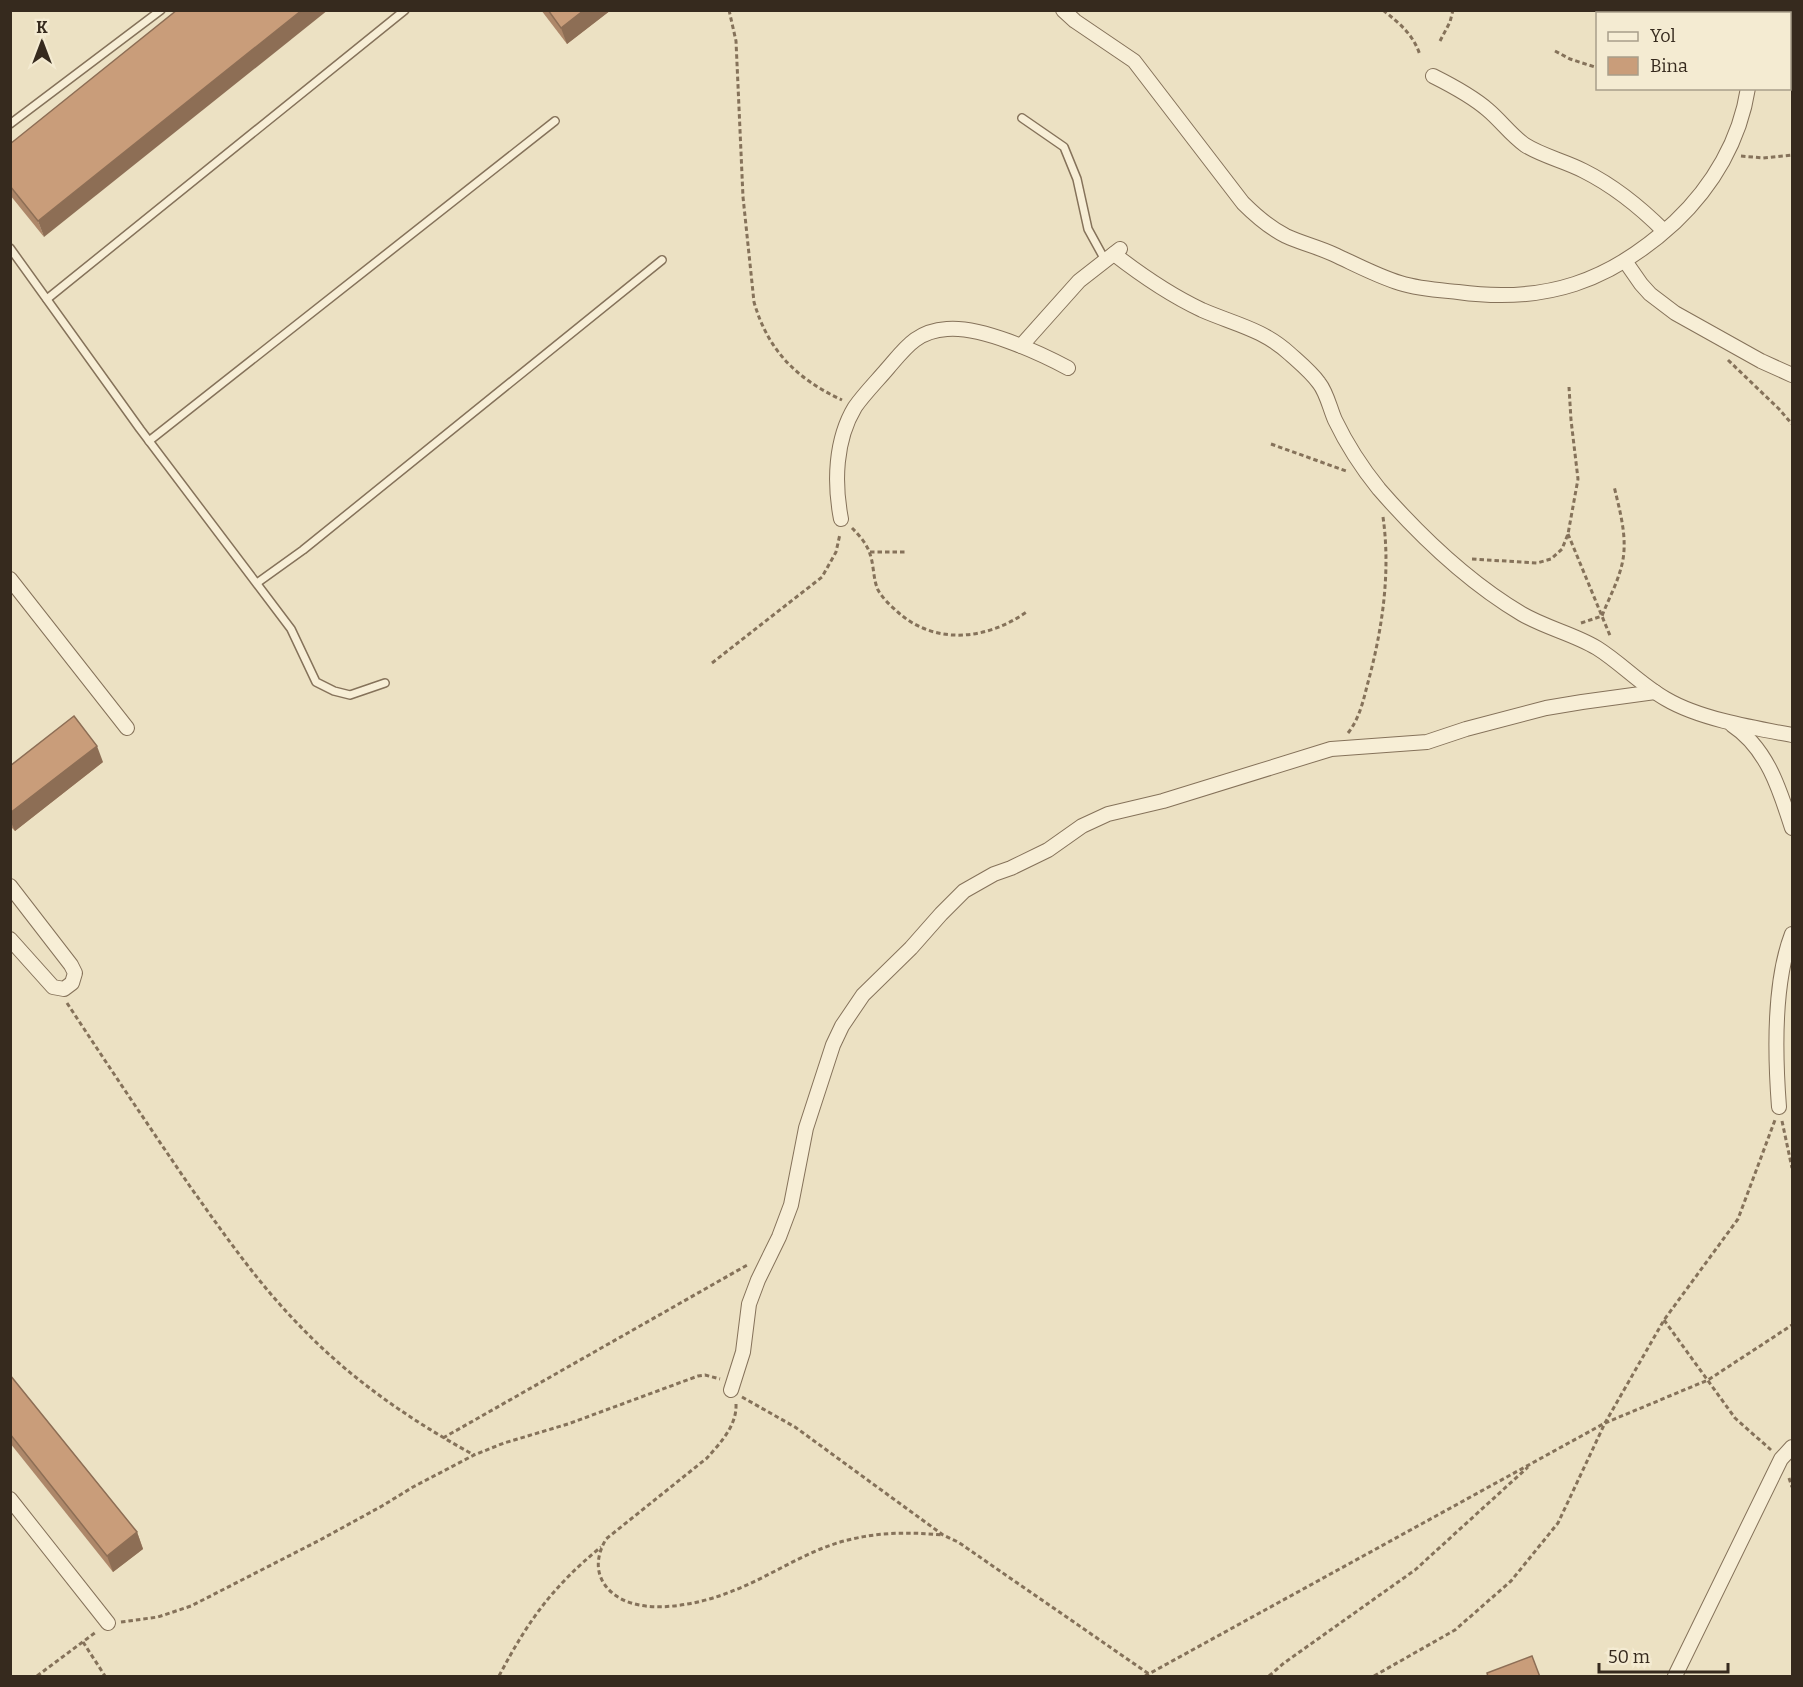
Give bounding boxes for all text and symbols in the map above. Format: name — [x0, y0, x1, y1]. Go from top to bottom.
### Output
north arrow — [12, 12, 72, 72]
legend — [1596, 12, 1791, 90]
text: K — [36, 18, 48, 37]
text: Yol — [1650, 25, 1676, 47]
text: Bina — [1650, 55, 1688, 77]
scale bar — [1599, 1636, 1728, 1674]
text: 50 m — [1608, 1646, 1650, 1668]

